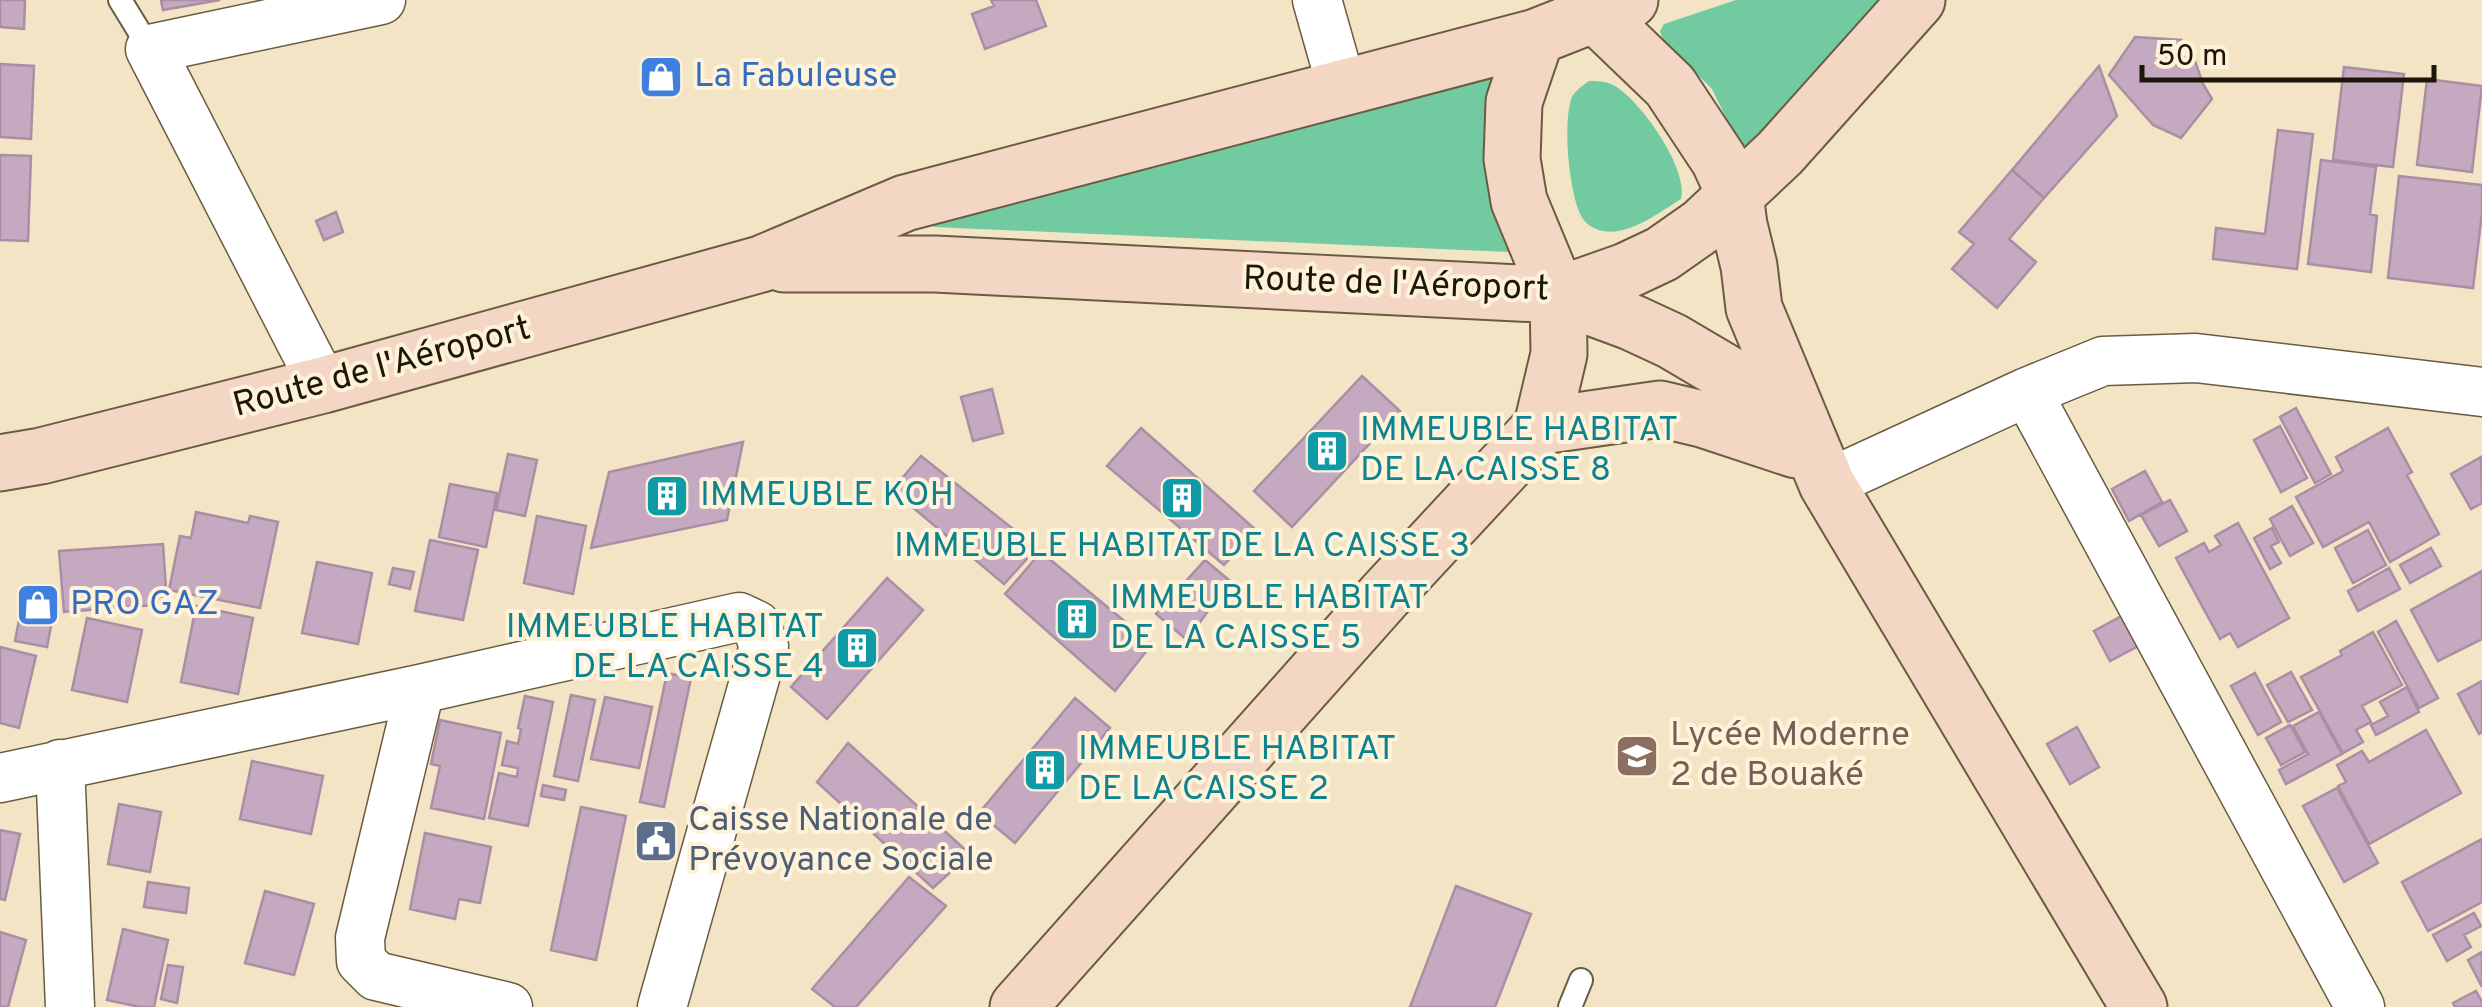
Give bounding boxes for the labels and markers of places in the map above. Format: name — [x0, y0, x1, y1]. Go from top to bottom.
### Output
shop icon: La Fabuleuse — [638, 54, 684, 100]
place label: La Fabuleuse — [694, 55, 897, 99]
place label: IMMEUBLE HABITAT DE LA CAISSE 8 — [1360, 409, 1678, 493]
building icon: IMMEUBLE HABITAT DE LA CAISSE 8 — [1304, 428, 1350, 474]
building icon: IMMEUBLE KOH — [644, 473, 690, 519]
place label: IMMEUBLE KOH — [700, 474, 954, 518]
building icon: IMMEUBLE HABITAT DE LA CAISSE 3 — [1159, 475, 1205, 521]
place label: IMMEUBLE HABITAT DE LA CAISSE 3 — [894, 525, 1470, 569]
place label: IMMEUBLE HABITAT DE LA CAISSE 5 — [1110, 577, 1428, 661]
shop icon: PRO GAZ — [15, 582, 61, 628]
place label: PRO GAZ — [70, 583, 219, 627]
building icon: IMMEUBLE HABITAT DE LA CAISSE 5 — [1054, 596, 1100, 642]
place label: IMMEUBLE HABITAT DE LA CAISSE 4 — [506, 606, 824, 690]
building icon: IMMEUBLE HABITAT DE LA CAISSE 4 — [834, 625, 880, 671]
place label: Lycée Moderne 2 de Bouaké — [1670, 714, 1910, 798]
place label: IMMEUBLE HABITAT DE LA CAISSE 2 — [1078, 728, 1396, 812]
school or university icon: Lycée Moderne 2 de Bouaké — [1614, 733, 1660, 779]
building icon: IMMEUBLE HABITAT DE LA CAISSE 2 — [1022, 747, 1068, 793]
place label: Caisse Nationale de Prévoyance Sociale — [688, 799, 994, 883]
public building icon: Caisse Nationale de Prévoyance Sociale — [633, 818, 679, 864]

